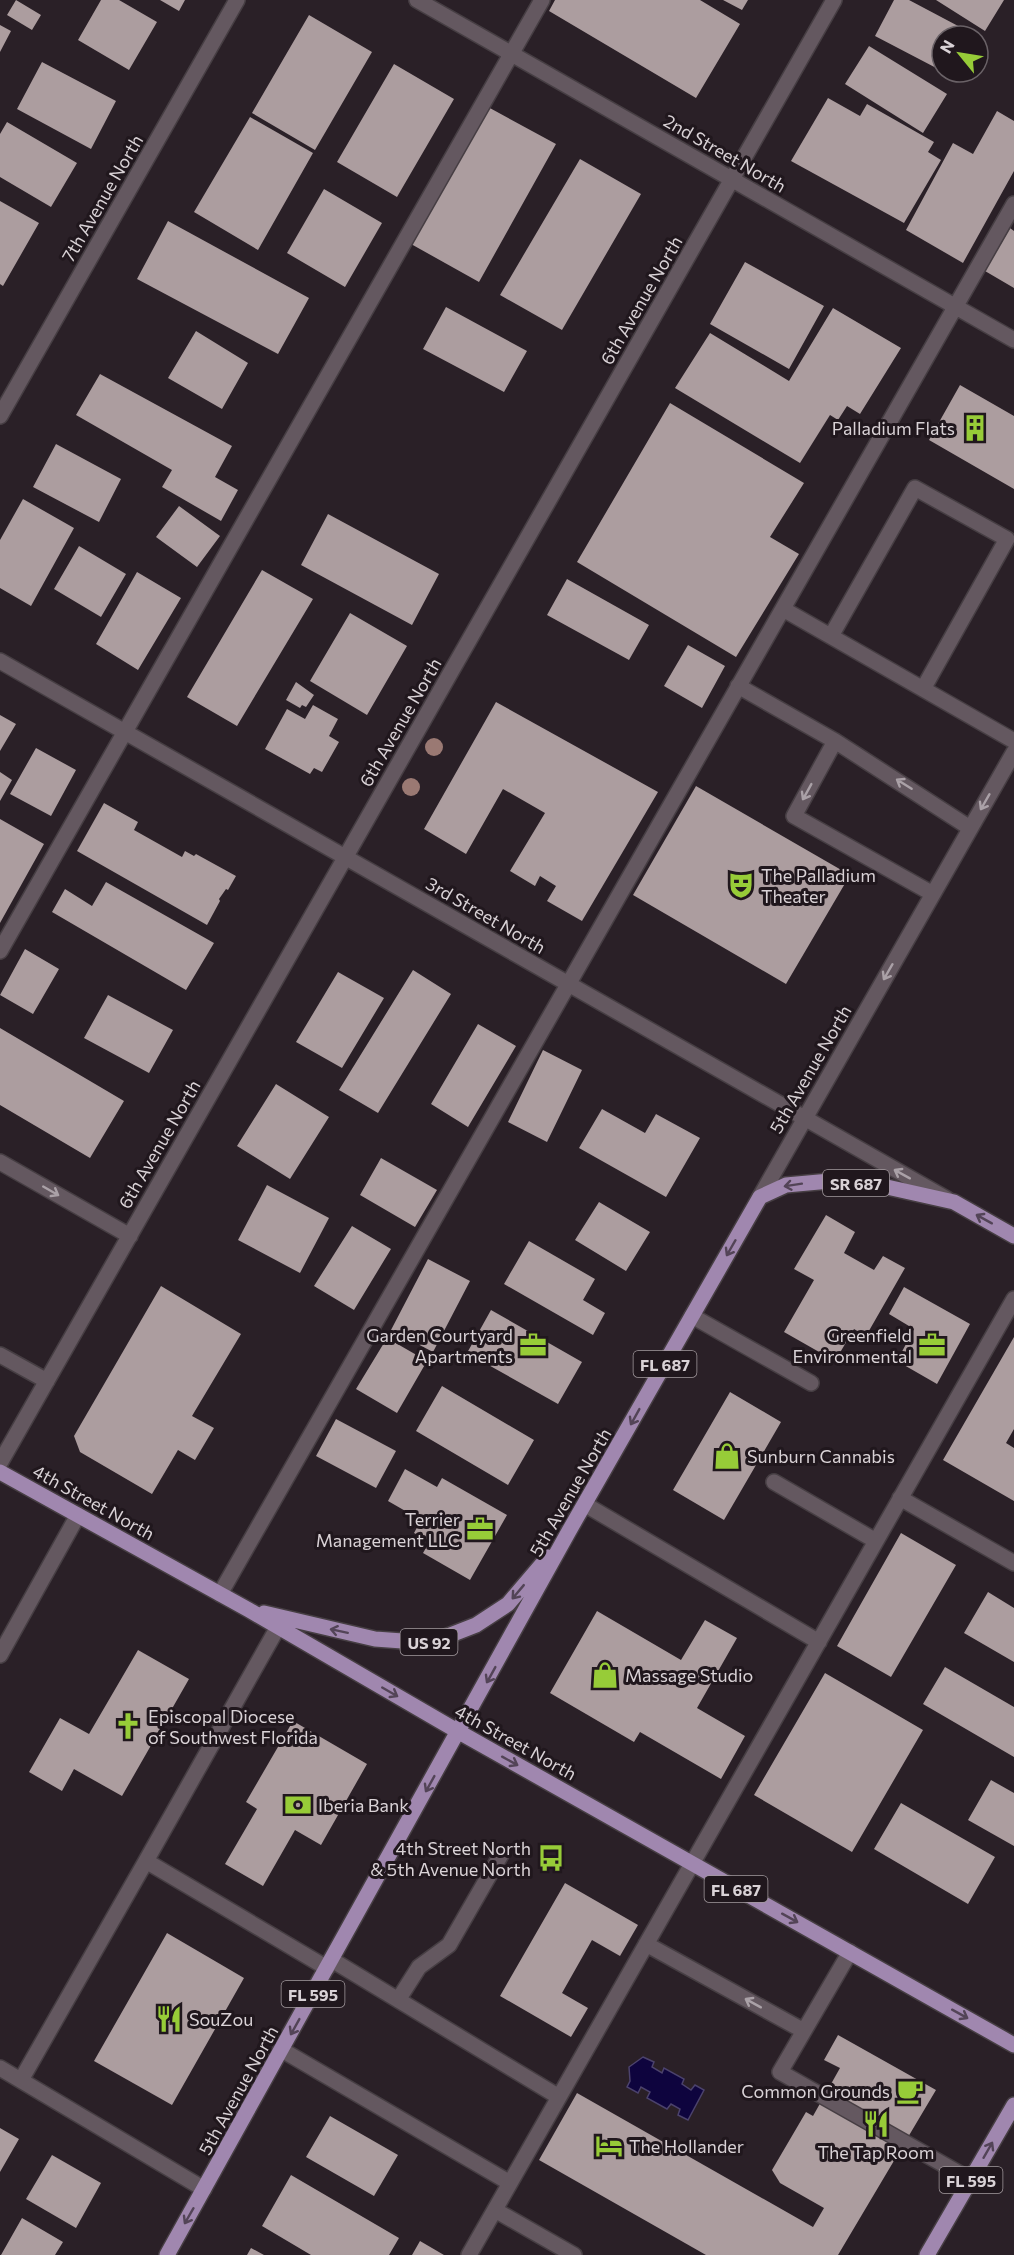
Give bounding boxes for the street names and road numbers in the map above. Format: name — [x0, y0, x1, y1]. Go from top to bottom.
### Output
street label: 2nd Street North — [660, 109, 790, 197]
street label: 7th Avenue North — [57, 130, 147, 266]
street label: 6th Avenue North — [595, 232, 687, 368]
street label: 6th Avenue North — [354, 654, 446, 790]
street label: 3rd Street North — [422, 872, 550, 958]
street label: 5th Avenue North — [764, 1001, 856, 1137]
street label: 6th Avenue North — [113, 1076, 205, 1212]
road number: SR 687 — [823, 1170, 889, 1196]
road number: FL 687 — [634, 1351, 696, 1377]
street label: 5th Avenue North — [524, 1424, 616, 1560]
street label: 4th Street North — [29, 1460, 159, 1544]
road number: US 92 — [400, 1629, 458, 1655]
street label: 4th Street North — [451, 1700, 581, 1784]
road number: FL 687 — [704, 1876, 768, 1902]
road number: FL 595 — [282, 1981, 344, 2007]
street label: 5th Avenue North — [193, 2022, 283, 2158]
road number: FL 595 — [940, 2167, 1002, 2193]

